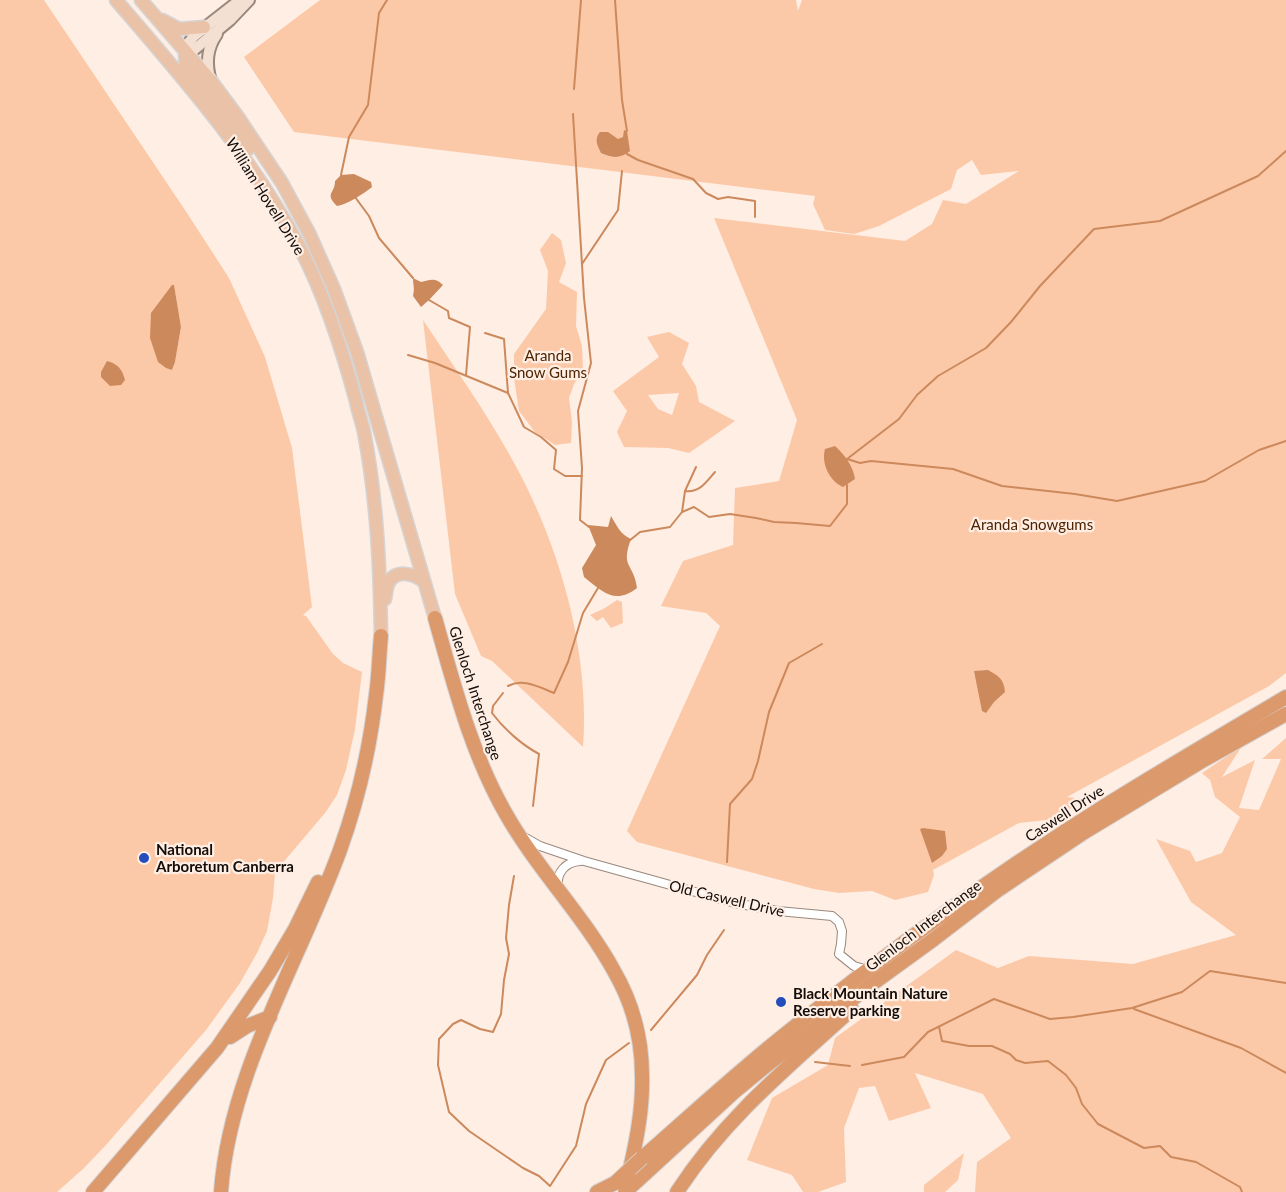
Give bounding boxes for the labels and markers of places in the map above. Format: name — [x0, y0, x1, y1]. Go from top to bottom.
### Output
place label: National Arboretum Canberra — [155, 840, 294, 875]
marker: National Arboretum Canberra — [137, 851, 151, 865]
place label: Black Mountain Nature Reserve parking — [793, 984, 948, 1019]
marker: Black Mountain Nature Reserve parking — [774, 995, 788, 1009]

